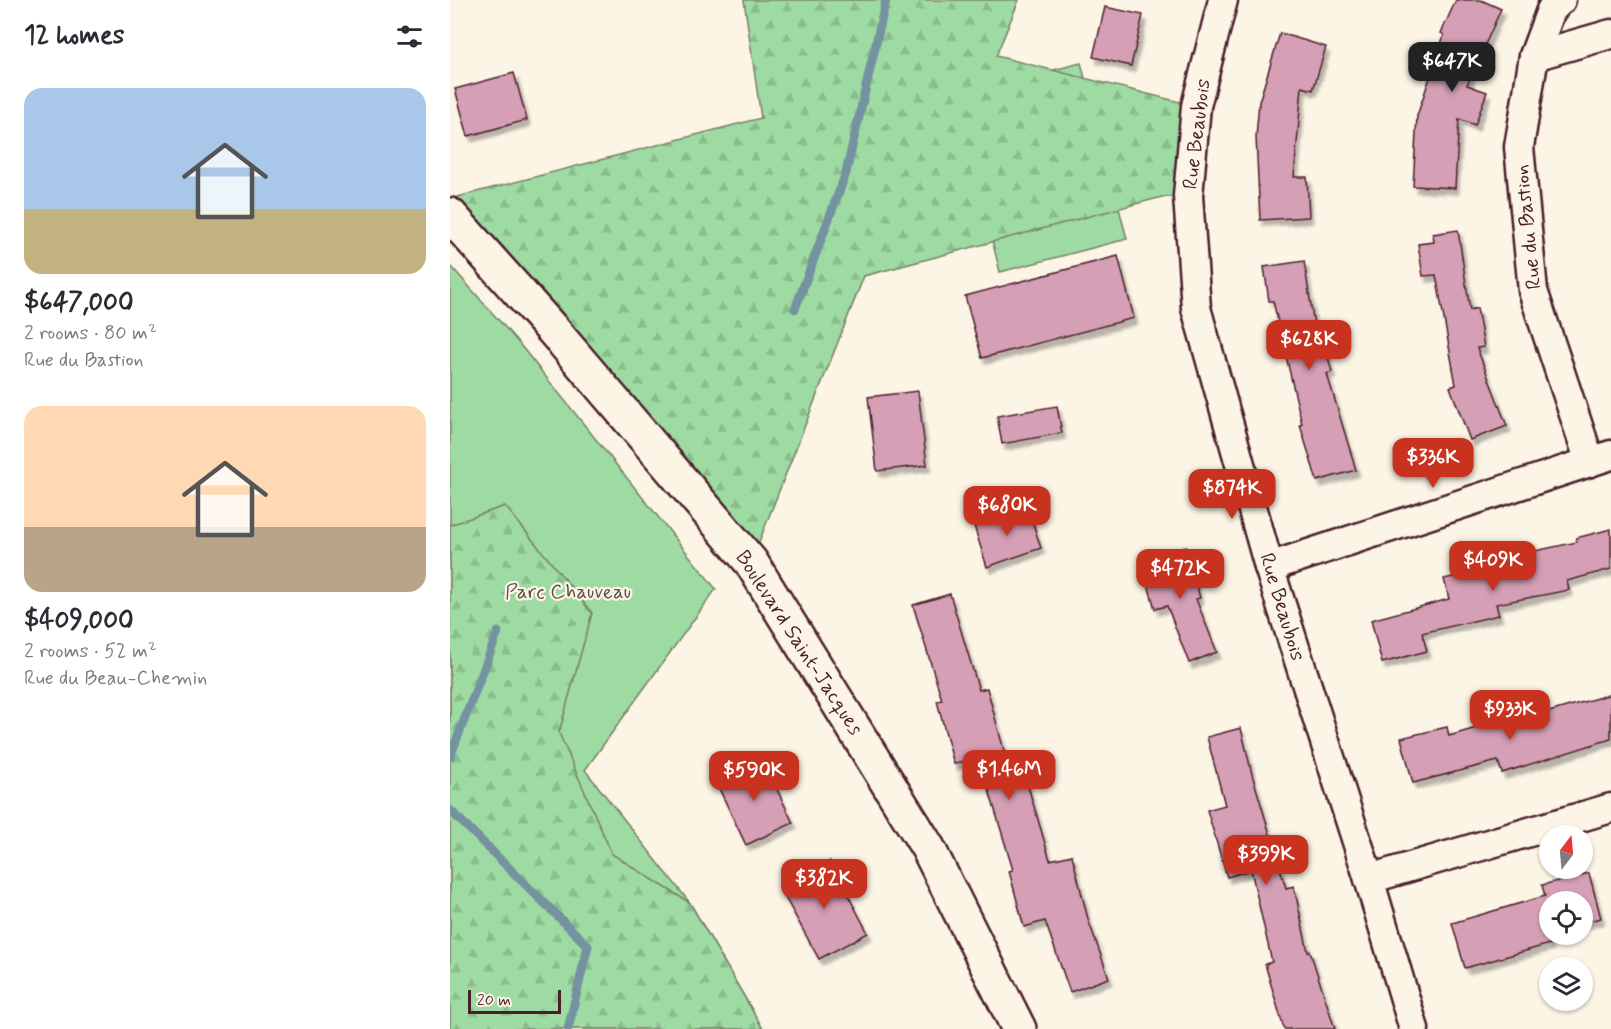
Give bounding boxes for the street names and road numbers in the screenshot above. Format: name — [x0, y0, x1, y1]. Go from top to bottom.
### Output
street label: Rue Beaubois — [1176, 77, 1218, 191]
street label: Rue du Bastion — [1508, 163, 1548, 291]
street label: Boulevard Saint-Jacques — [729, 545, 869, 741]
street label: Rue Beaubois — [1252, 550, 1312, 664]

